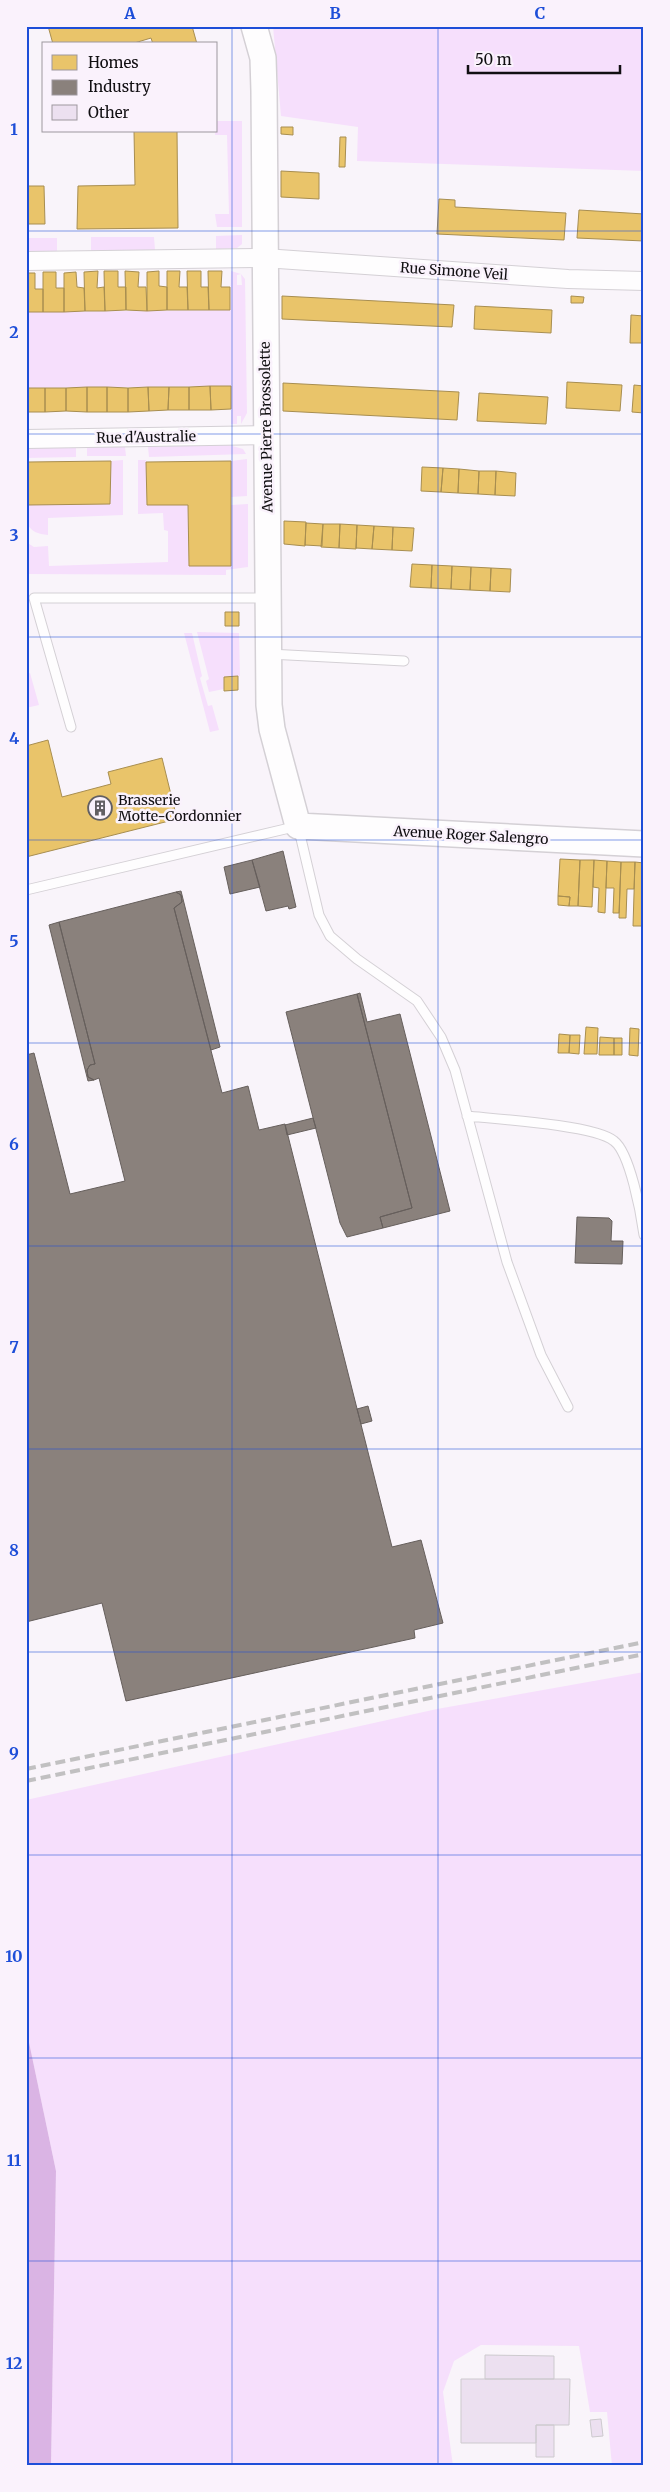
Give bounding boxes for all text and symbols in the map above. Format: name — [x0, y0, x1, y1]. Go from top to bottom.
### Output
text: A — [123, 3, 136, 23]
text: B — [329, 3, 341, 23]
text: C — [535, 3, 545, 23]
legend — [42, 42, 218, 132]
scale bar — [468, 42, 620, 74]
text: 50 m — [475, 50, 512, 69]
text: Homes — [88, 53, 139, 72]
text: Industry — [88, 77, 151, 96]
text: Other — [88, 103, 130, 122]
text: 1 — [10, 119, 18, 139]
street label: Rue Simone Veil — [399, 258, 509, 284]
text: 2 — [9, 322, 19, 342]
street label: Avenue Pierre Brossolette — [256, 341, 277, 514]
street label: Rue d'Australie — [96, 427, 196, 447]
text: 3 — [9, 525, 19, 545]
text: 4 — [9, 728, 19, 748]
place label: Brasserie Motte-Cordonnier — [118, 791, 242, 825]
building icon: Brasserie Motte-Cordonnier — [87, 795, 113, 821]
street label: Avenue Roger Salengro — [392, 822, 549, 848]
text: 5 — [9, 931, 19, 951]
text: 6 — [9, 1134, 19, 1154]
text: 7 — [9, 1337, 19, 1357]
text: 8 — [9, 1540, 19, 1560]
text: 9 — [9, 1743, 19, 1763]
text: 10 — [5, 1946, 23, 1966]
text: 11 — [7, 2150, 22, 2170]
text: 12 — [6, 2353, 22, 2373]

